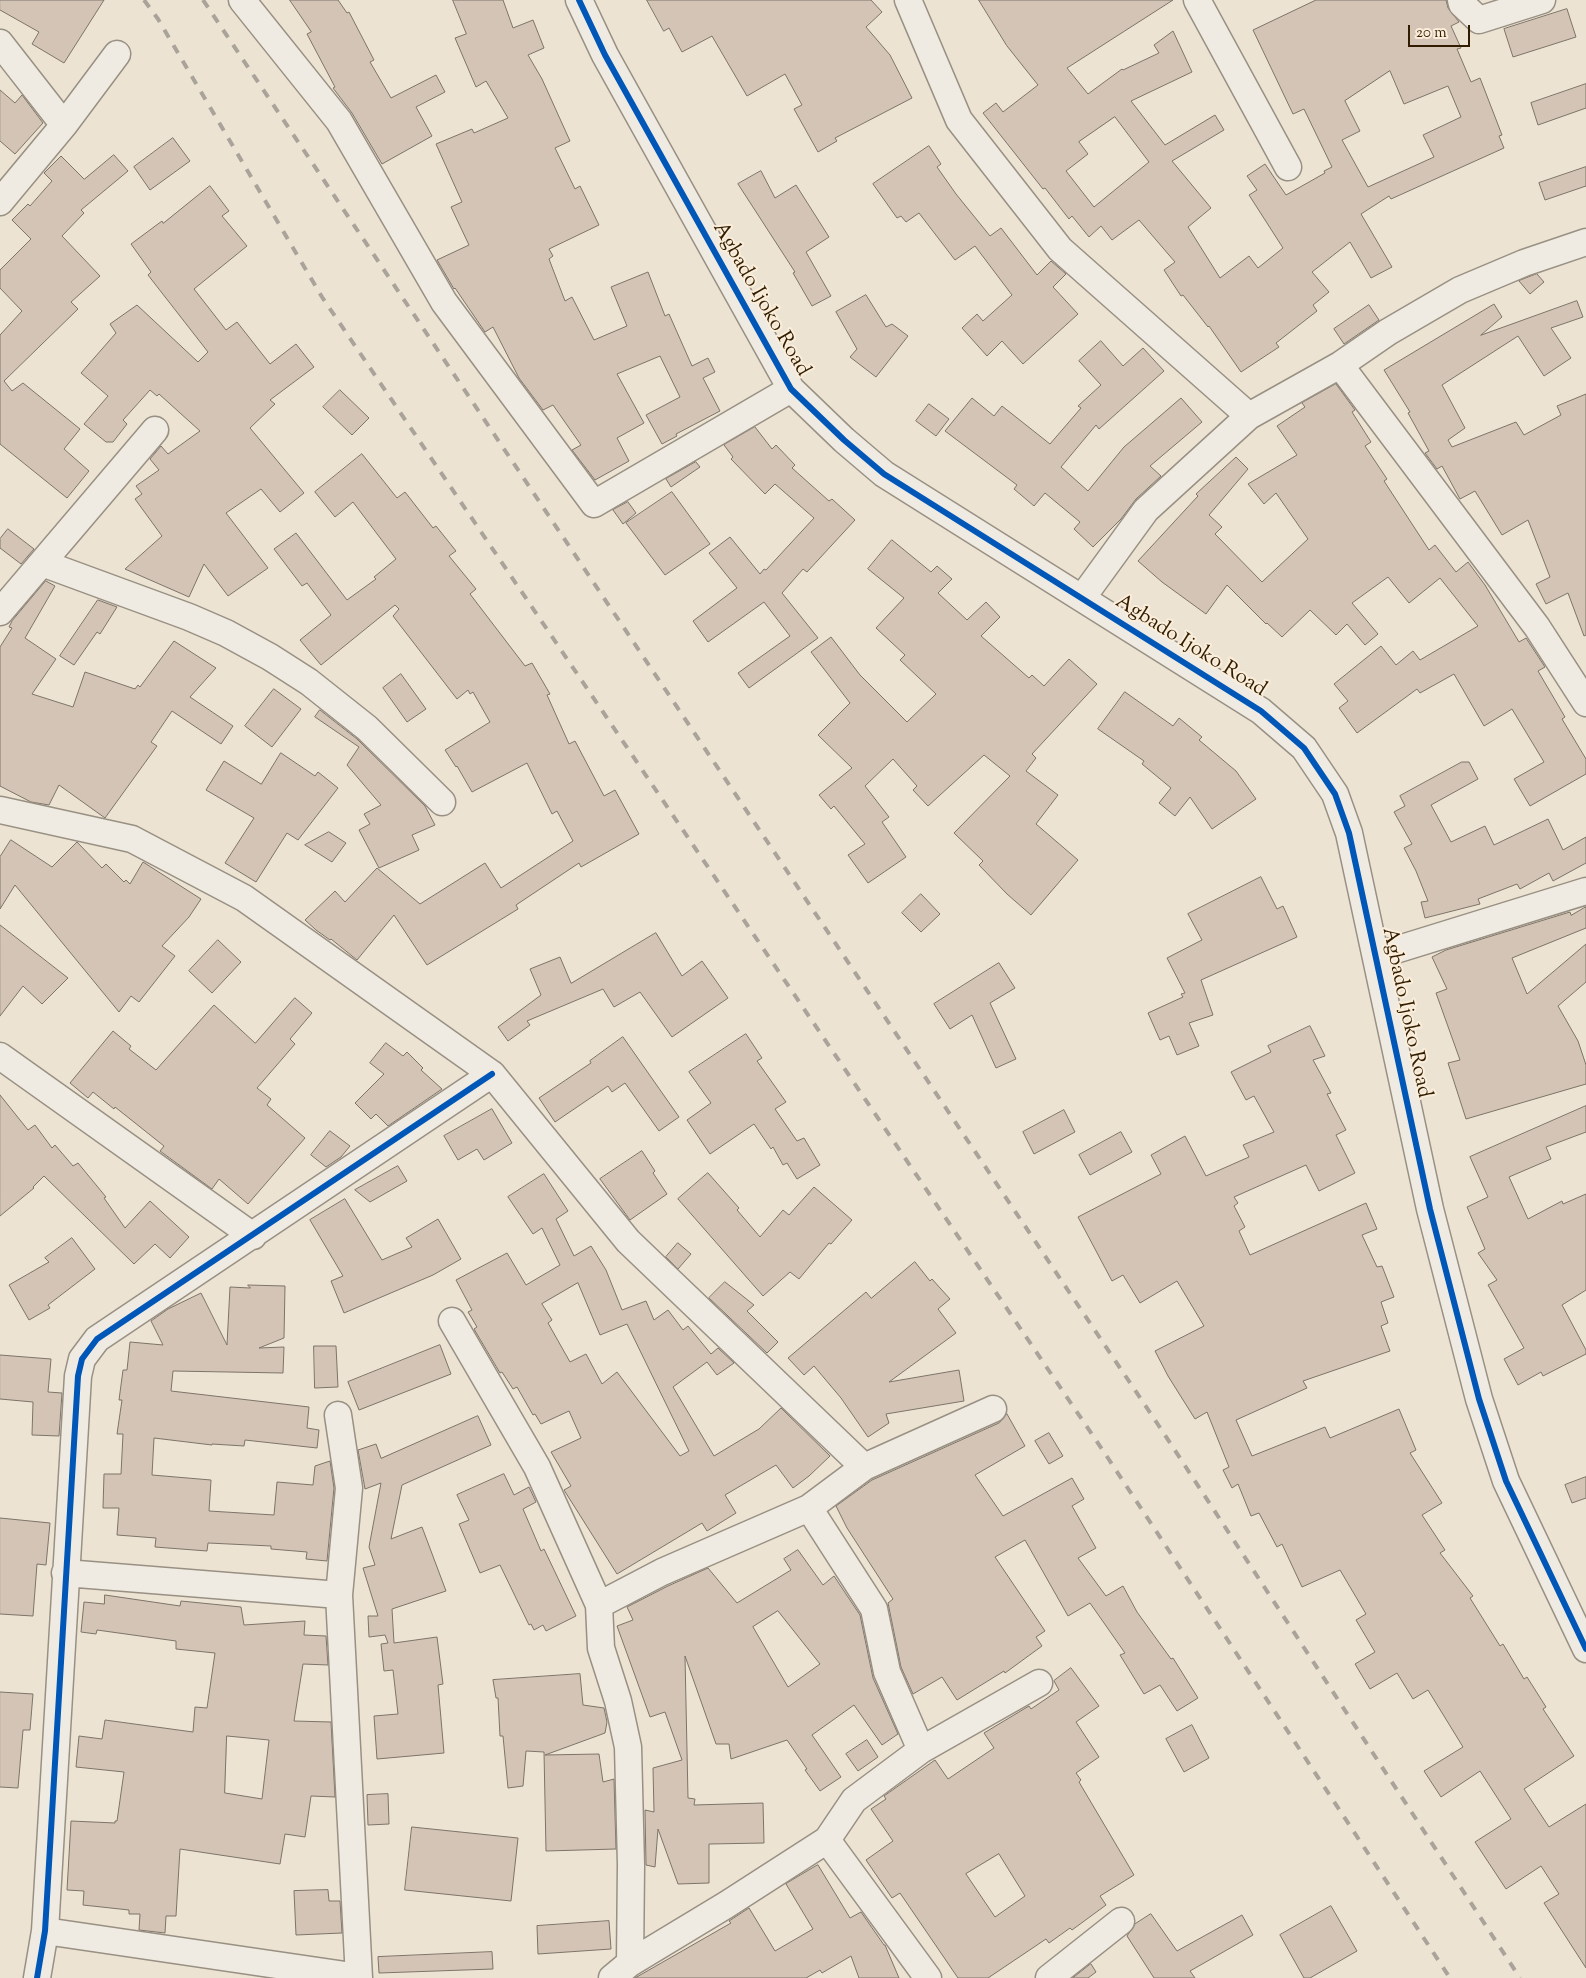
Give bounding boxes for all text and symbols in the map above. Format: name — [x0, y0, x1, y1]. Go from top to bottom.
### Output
scale bar — [1411, 15, 1474, 47]
text: 20 m — [1416, 23, 1447, 44]
street label: Agbado Ijoko Road — [706, 219, 814, 381]
street label: Agbado Ijoko Road — [1110, 590, 1270, 704]
street label: Agbado Ijoko Road — [1375, 926, 1435, 1100]

